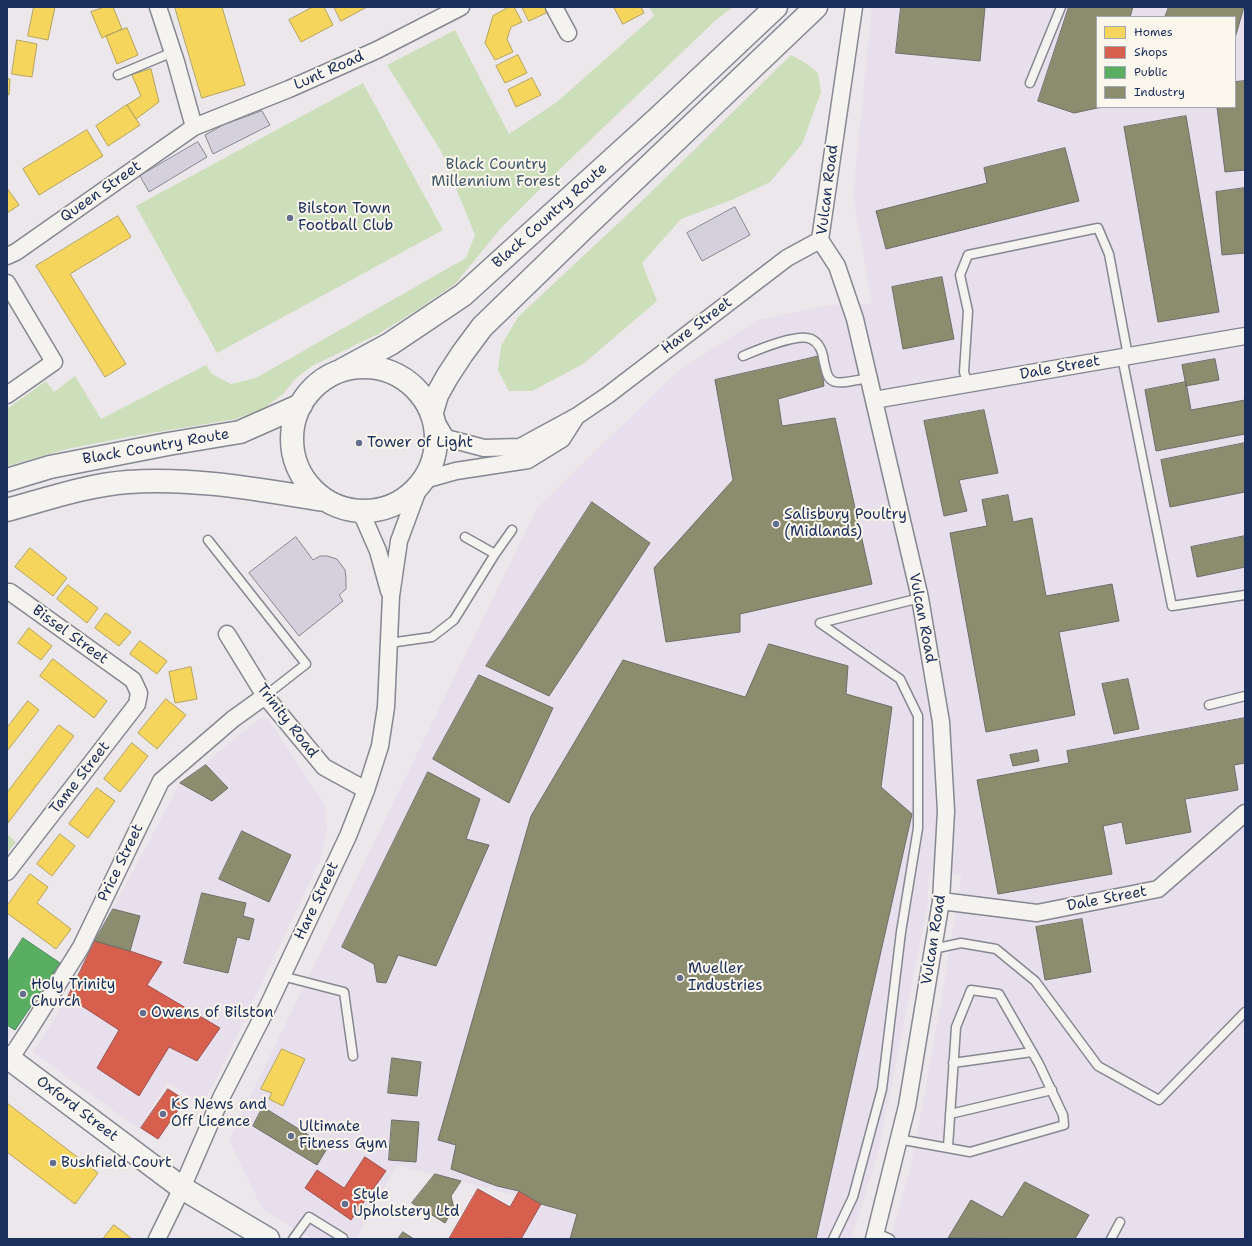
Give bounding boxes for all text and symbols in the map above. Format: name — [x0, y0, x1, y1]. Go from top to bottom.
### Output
legend — [1096, 16, 1236, 108]
text: Homes — [1134, 24, 1173, 40]
text: Shops — [1134, 44, 1168, 60]
street label: Lunt Road — [291, 48, 367, 94]
text: Public — [1134, 64, 1168, 80]
text: Industry — [1134, 84, 1185, 100]
street label: Vulcan Road — [814, 144, 842, 236]
park label: Black Country Millennium Forest — [431, 156, 561, 191]
street label: Queen Street — [57, 158, 145, 226]
street label: Black Country Route — [489, 160, 611, 272]
place label: Bilston Town Football Club — [298, 200, 393, 235]
marker: Bilston Town Football Club — [285, 213, 295, 223]
street label: Hare Street — [658, 294, 736, 358]
street label: Dale Street — [1019, 352, 1101, 384]
street label: Black Country Route — [81, 425, 231, 469]
place label: Tower of Light — [367, 434, 473, 452]
marker: Tower of Light — [354, 438, 364, 448]
place label: Salisbury Poultry (Midlands) — [784, 506, 907, 541]
marker: Salisbury Poultry (Midlands) — [771, 519, 781, 529]
street label: Vulcan Road — [904, 572, 940, 664]
street label: Bissel Street — [29, 601, 111, 669]
street label: Trinity Road — [252, 680, 322, 762]
street label: Tame Street — [46, 738, 114, 818]
street label: Price Street — [94, 821, 148, 905]
street label: Hare Street — [291, 859, 343, 943]
street label: Dale Street — [1066, 882, 1148, 916]
street label: Vulcan Road — [918, 894, 950, 986]
place label: Mueller Industries — [688, 960, 763, 995]
marker: Mueller Industries — [675, 973, 685, 983]
place label: Holy Trinity Church — [31, 976, 115, 1011]
marker: Holy Trinity Church — [18, 989, 28, 999]
place label: Owens of Bilston — [151, 1004, 273, 1022]
marker: Owens of Bilston — [138, 1008, 148, 1018]
street label: Oxford Street — [32, 1072, 122, 1146]
place label: KS News and Off Licence — [171, 1096, 267, 1131]
marker: KS News and Off Licence — [158, 1109, 168, 1119]
place label: Ultimate Fitness Gym — [299, 1118, 388, 1153]
marker: Ultimate Fitness Gym — [286, 1131, 296, 1141]
place label: Bushfield Court — [61, 1154, 171, 1172]
marker: Bushfield Court — [48, 1158, 58, 1168]
place label: Style Upholstery Ltd — [353, 1186, 459, 1221]
marker: Style Upholstery Ltd — [340, 1199, 350, 1209]

